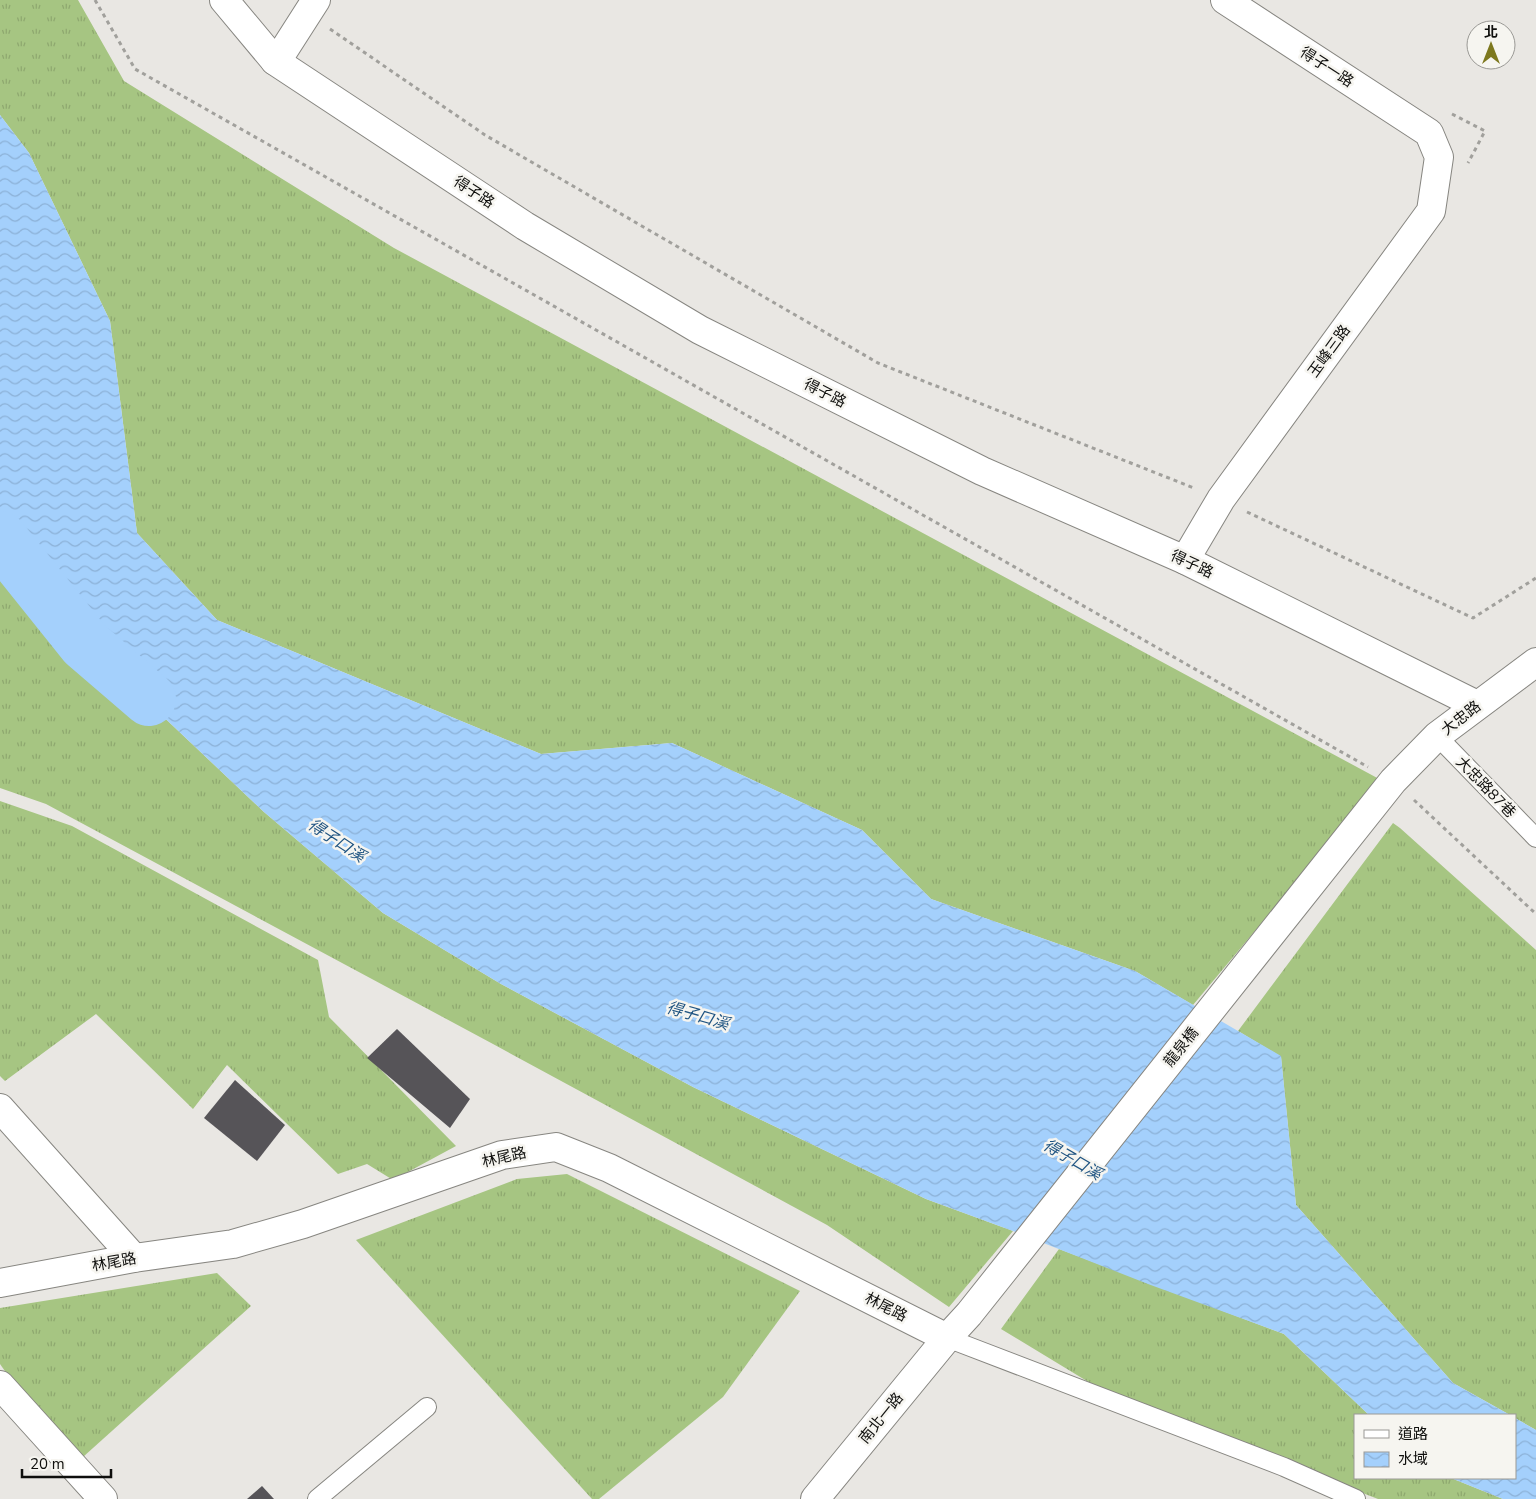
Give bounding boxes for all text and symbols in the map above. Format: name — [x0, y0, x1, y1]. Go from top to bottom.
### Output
north arrow — [1466, 20, 1516, 70]
text: 北 — [1484, 23, 1498, 42]
street label: 得子一路 — [1296, 42, 1358, 92]
street label: 得子路 — [450, 171, 498, 213]
street label: 玉峰三路 — [1303, 321, 1355, 381]
street label: 得子路 — [800, 374, 850, 412]
street label: 得子路 — [1167, 545, 1217, 583]
street label: 大忠路 — [1437, 696, 1485, 740]
street label: 大忠路87巷 — [1452, 752, 1520, 822]
water label: 得子口溪 — [304, 814, 371, 869]
water label: 得子口溪 — [664, 997, 733, 1036]
street label: 龍泉橋 — [1159, 1023, 1203, 1071]
water label: 得子口溪 — [1039, 1134, 1107, 1186]
street label: 林尾路 — [480, 1142, 528, 1172]
street label: 林尾路 — [90, 1248, 138, 1276]
street label: 林尾路 — [861, 1288, 911, 1326]
street label: 南北一路 — [854, 1388, 908, 1448]
legend — [1354, 1414, 1516, 1479]
text: 道路 — [1398, 1424, 1428, 1444]
scale bar — [22, 1446, 111, 1478]
text: 水域 — [1398, 1449, 1428, 1469]
text: 20 m — [30, 1454, 65, 1474]

